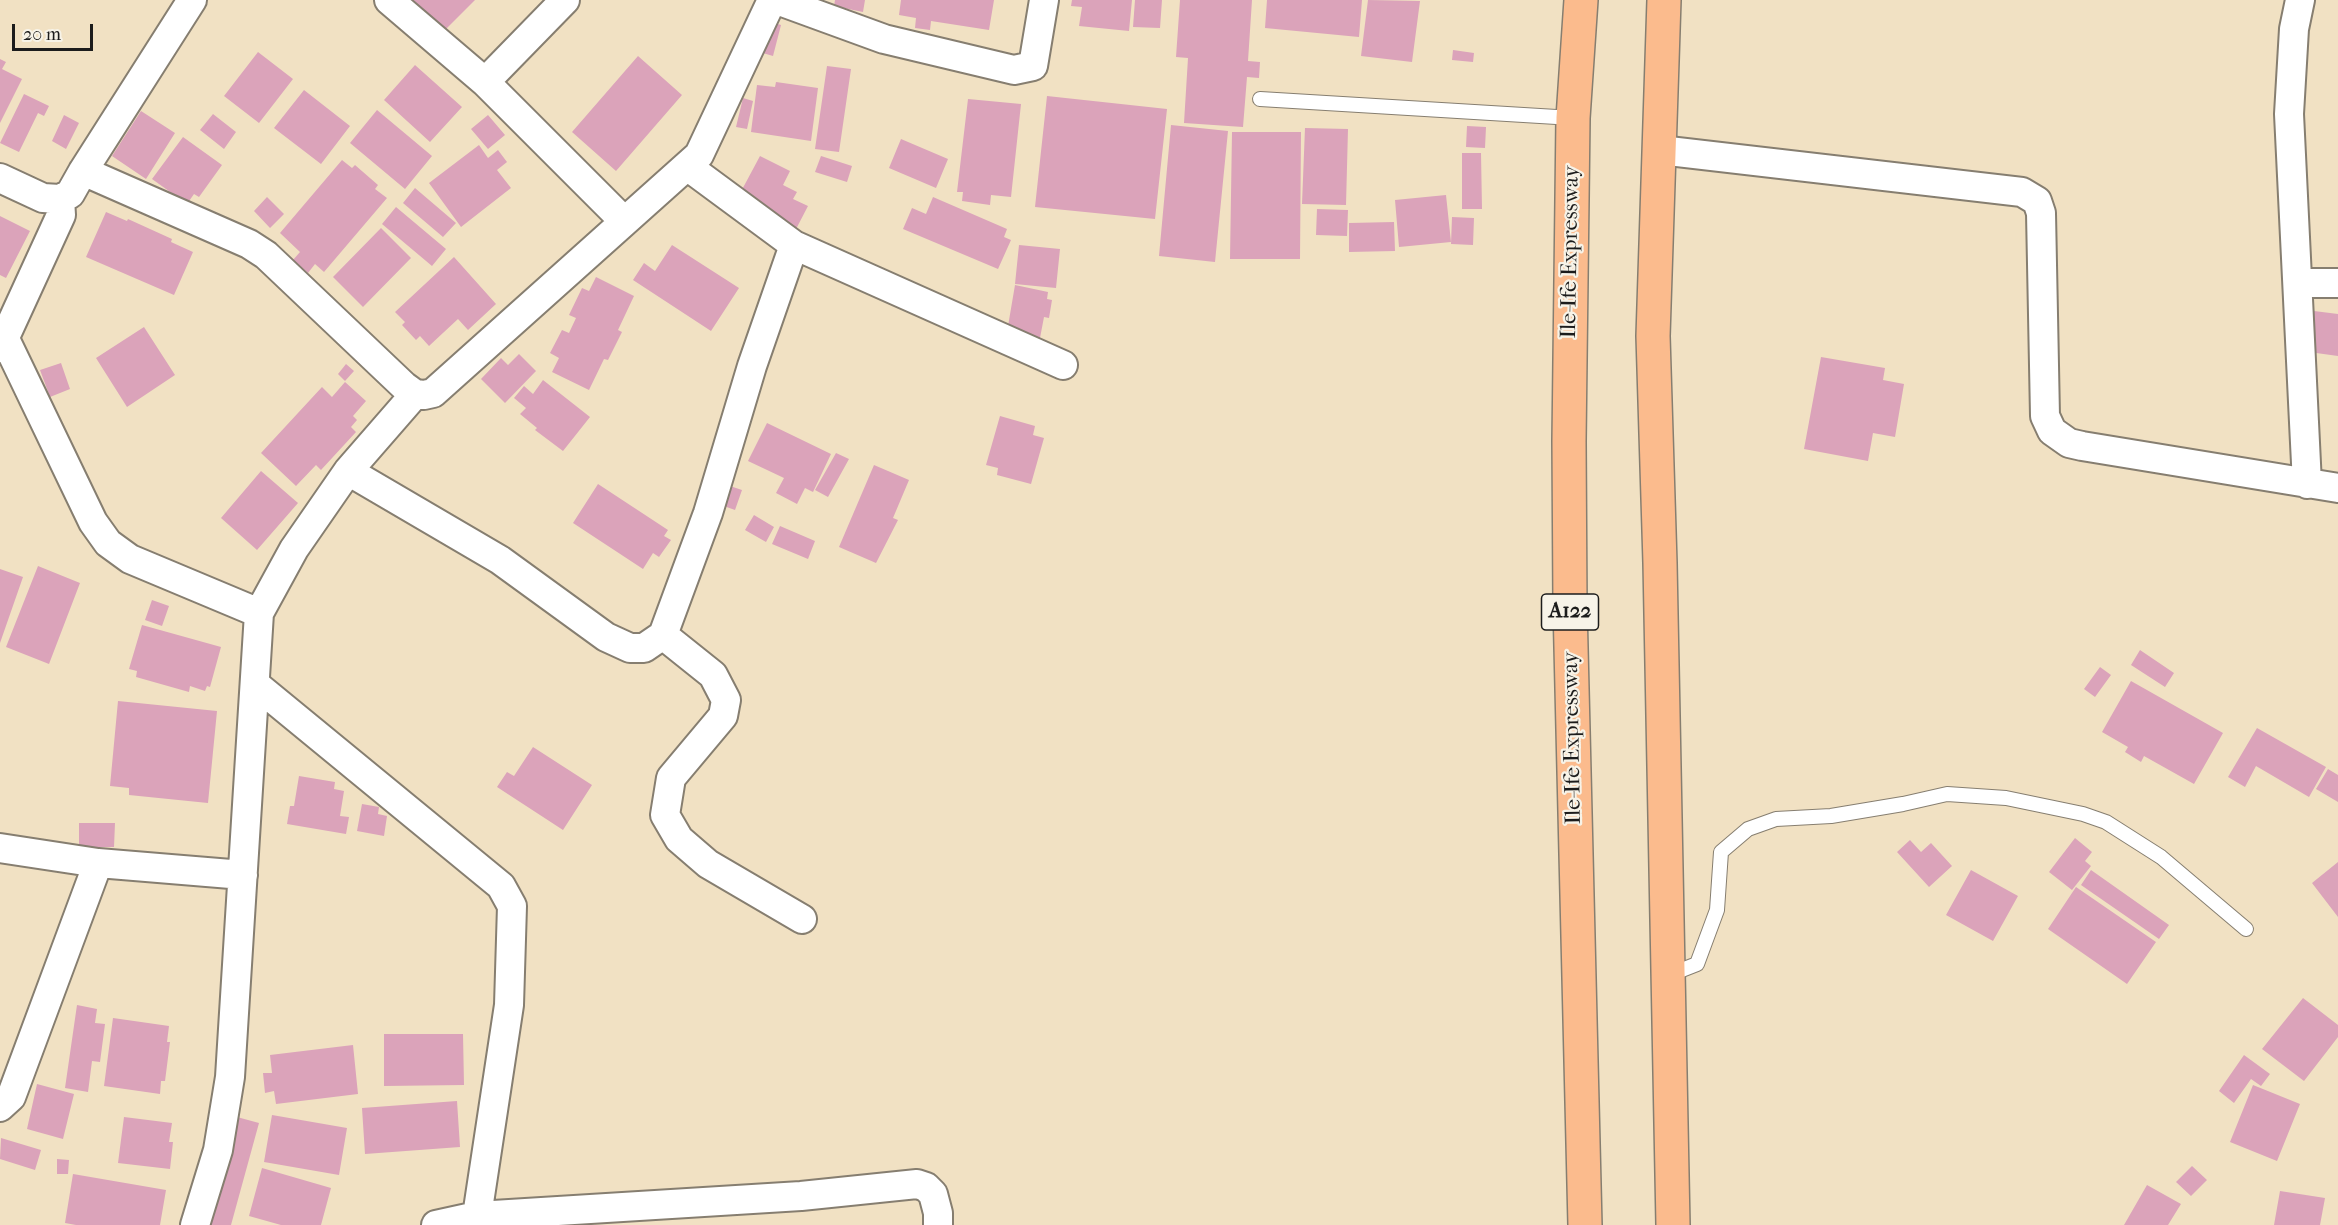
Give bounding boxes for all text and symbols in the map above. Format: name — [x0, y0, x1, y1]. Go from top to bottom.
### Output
scale bar — [15, 12, 96, 50]
text: 20 m — [23, 24, 61, 45]
street label: Ile-Ife Expressway — [1556, 165, 1586, 339]
road number: A122 — [1542, 594, 1598, 630]
street label: Ile-Ife Expressway — [1558, 651, 1588, 825]

